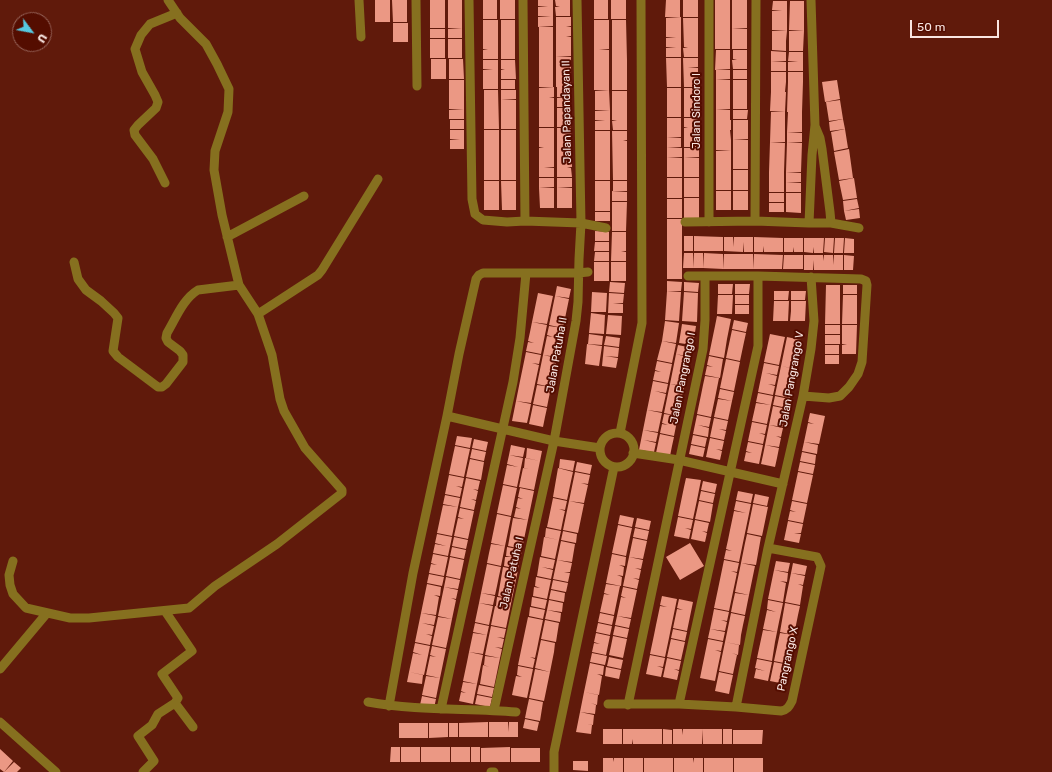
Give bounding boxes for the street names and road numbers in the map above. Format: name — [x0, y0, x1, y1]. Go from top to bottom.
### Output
street label: Jalan Papandayan II — [560, 60, 574, 164]
street label: Jalan Sindoro I — [690, 73, 704, 149]
street label: Jalan Patuha II — [544, 316, 570, 394]
street label: Jalan Pangrango V — [777, 330, 807, 428]
street label: Jalan Pangrango I — [668, 331, 698, 425]
street label: Jalan Patuha I — [497, 536, 527, 610]
street label: Pangrango X — [775, 626, 801, 692]

